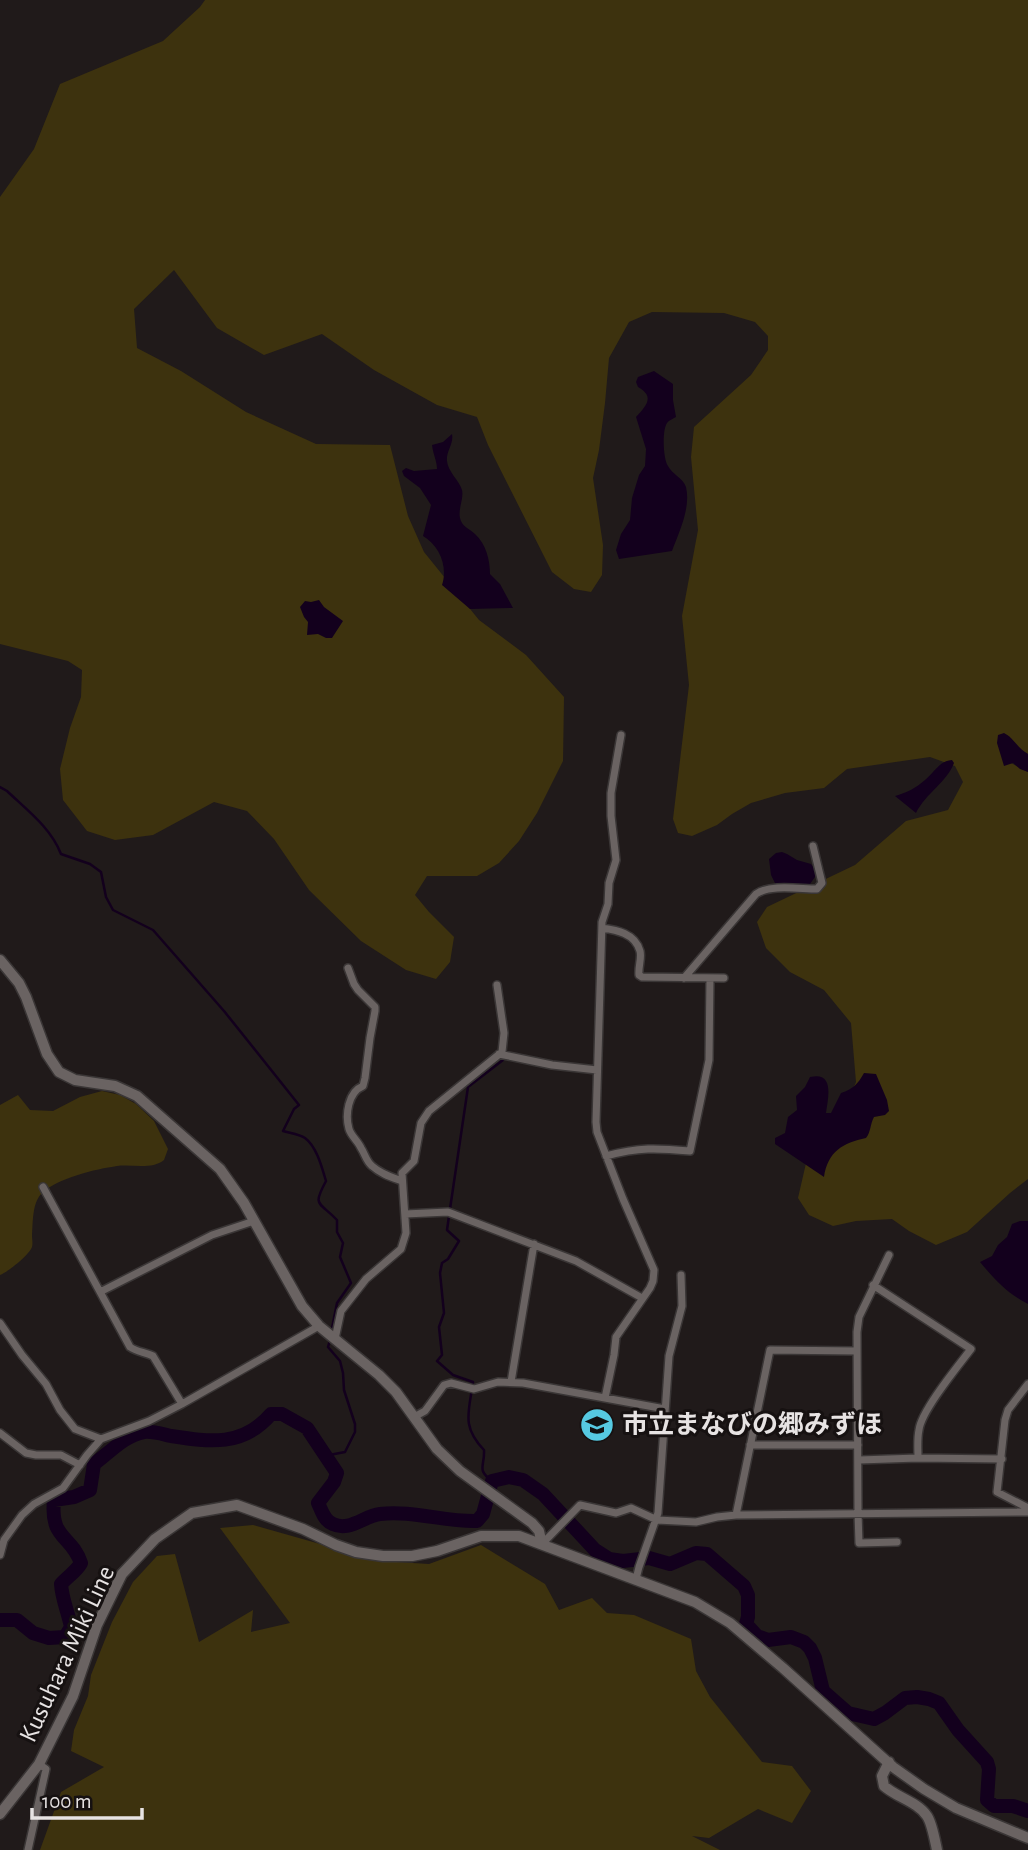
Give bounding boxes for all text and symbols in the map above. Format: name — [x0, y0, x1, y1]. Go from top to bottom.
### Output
school or university icon: 市立まなびの郷みずほ — [578, 1406, 616, 1444]
place label: 市立まなびの郷みずほ — [622, 1410, 882, 1438]
street label: Kusuhara Miki Line — [15, 1562, 119, 1746]
scale bar — [32, 1776, 142, 1820]
text: 100 m — [42, 1791, 92, 1812]

